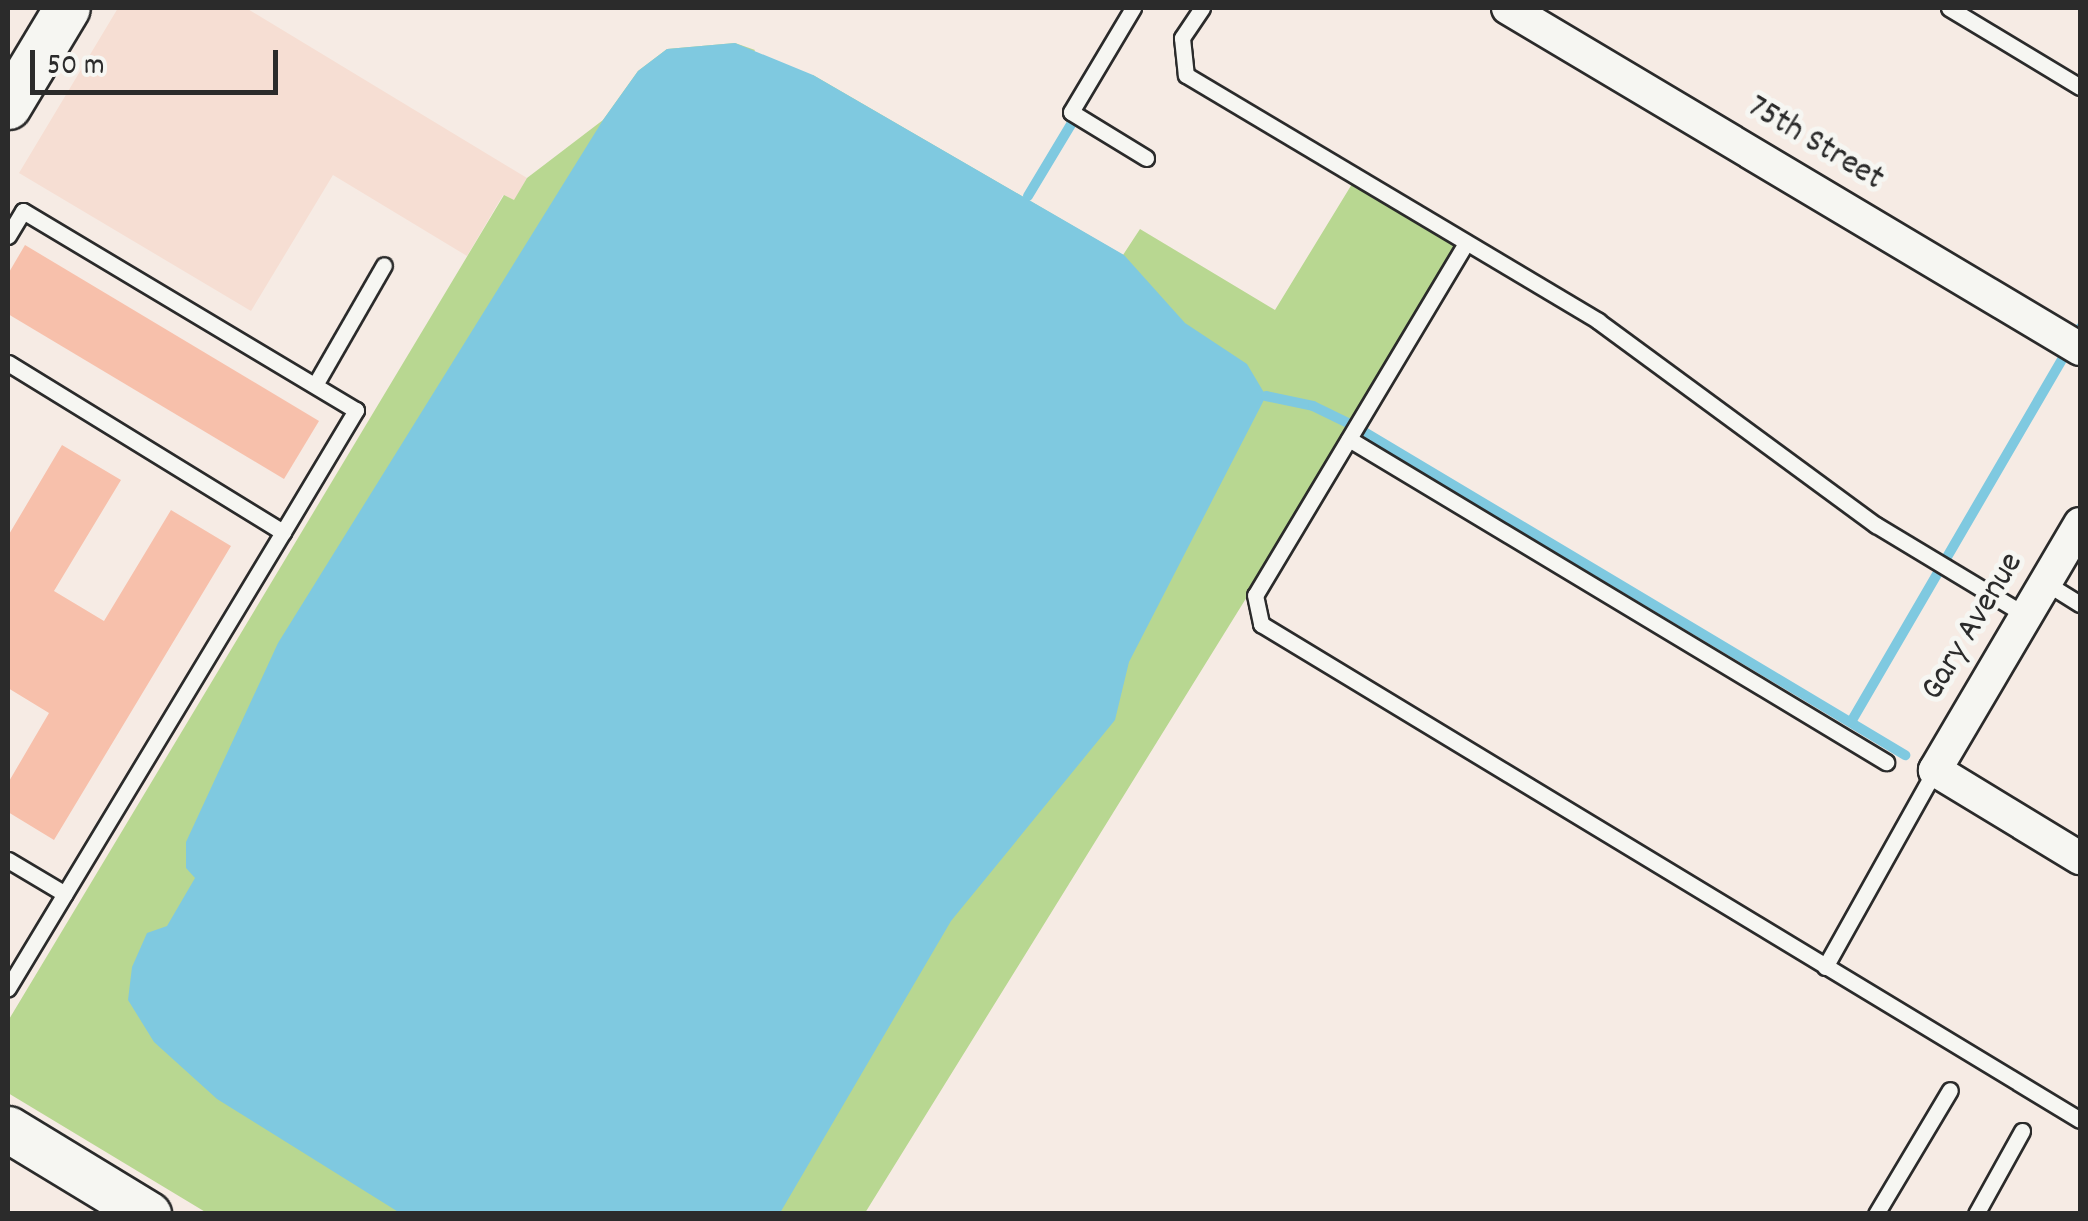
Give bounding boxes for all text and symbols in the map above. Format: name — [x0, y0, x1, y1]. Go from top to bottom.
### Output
scale bar — [35, 30, 282, 92]
text: 50 m — [47, 46, 105, 89]
street label: 75th Street — [1739, 87, 1891, 201]
street label: Gary Avenue — [1913, 545, 2033, 709]

